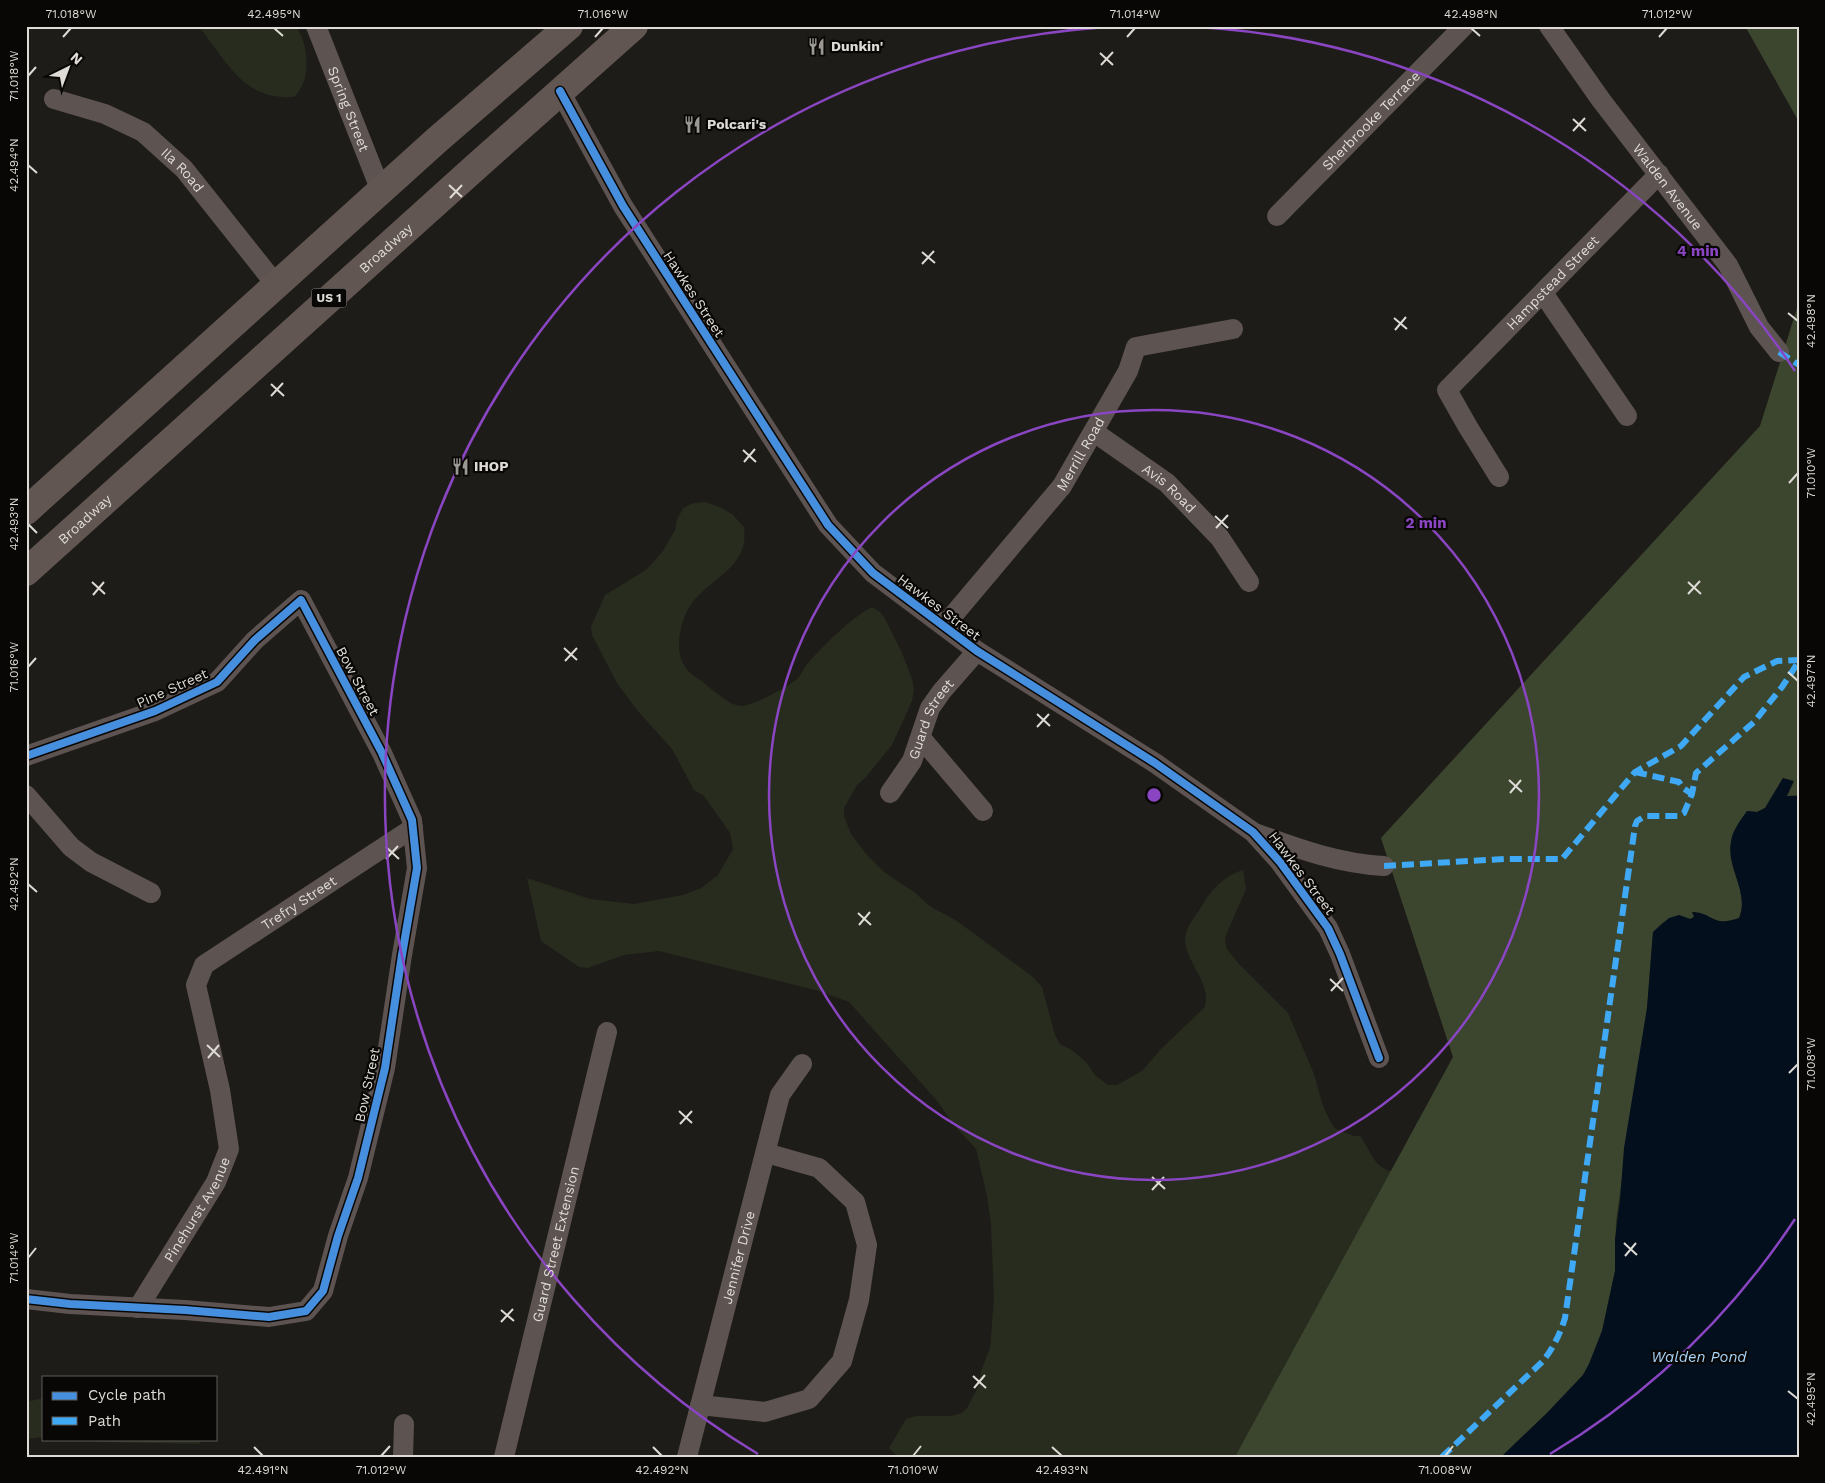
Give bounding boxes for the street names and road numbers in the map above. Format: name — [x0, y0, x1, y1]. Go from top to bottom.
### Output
street label: Spring Street — [325, 64, 373, 154]
street label: Sherbrooke Terrace — [1319, 68, 1423, 173]
street label: Walden Avenue — [1630, 141, 1706, 233]
street label: Ila Road — [158, 144, 207, 195]
street label: Broadway — [356, 220, 416, 276]
street label: Hampstead Street — [1503, 232, 1602, 333]
street label: Hawkes Street — [660, 248, 728, 340]
road number: US 1 — [312, 288, 346, 308]
street label: Merrill Road — [1053, 414, 1108, 494]
street label: Avis Road — [1139, 460, 1199, 516]
street label: Broadway — [55, 491, 115, 547]
street label: Hawkes Street — [894, 571, 984, 643]
street label: Bow Street — [333, 644, 383, 718]
street label: Pine Street — [134, 665, 210, 711]
street label: Guard Street — [905, 676, 957, 762]
street label: Hawkes Street — [1266, 828, 1338, 918]
street label: Trefry Street — [258, 872, 339, 933]
street label: Bow Street — [351, 1046, 383, 1124]
street label: Pinehurst Avenue — [160, 1155, 233, 1265]
street label: Guard Street Extension — [529, 1165, 582, 1324]
street label: Jennifer Drive — [719, 1209, 758, 1306]

